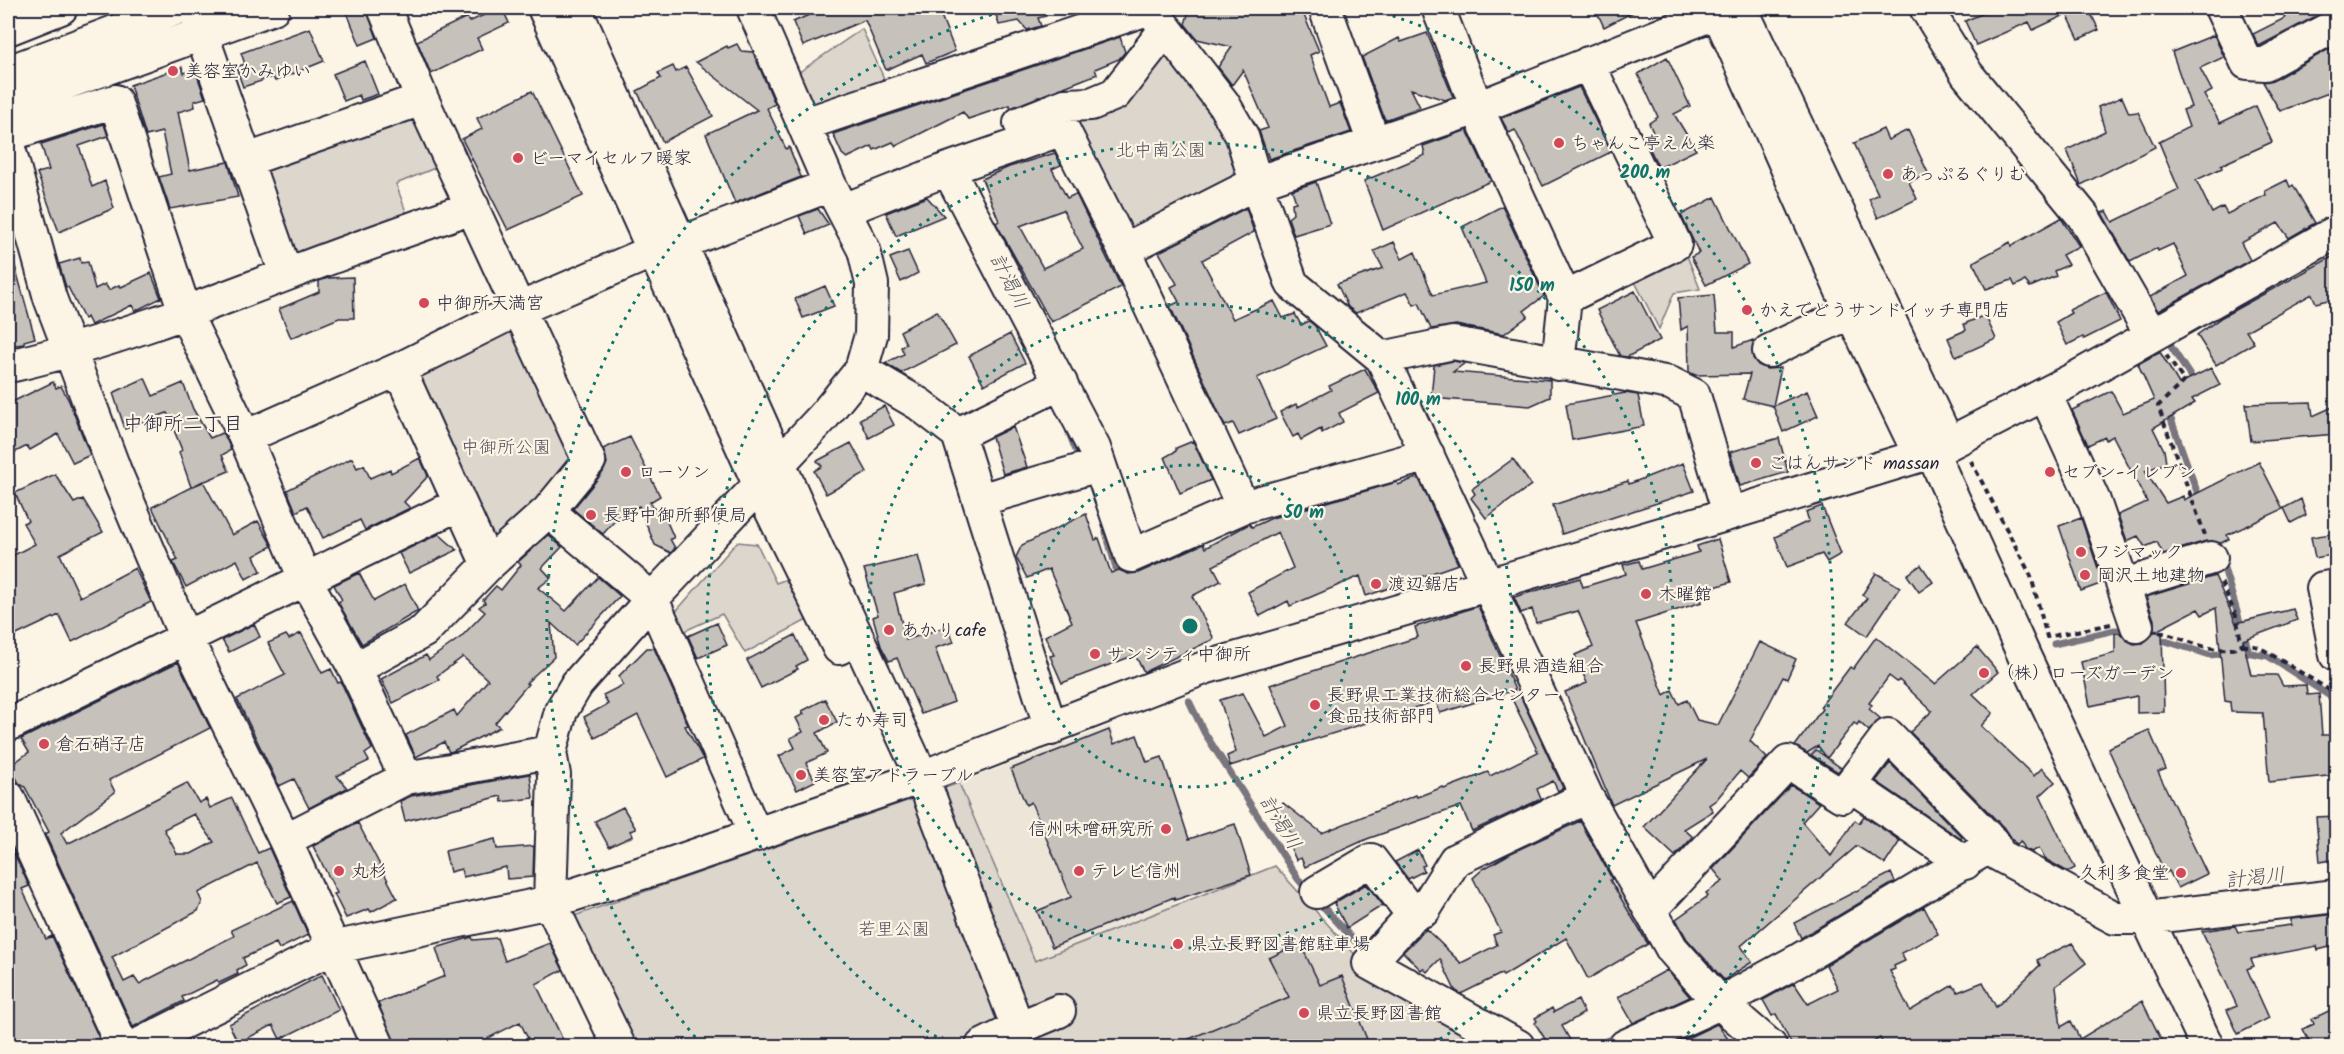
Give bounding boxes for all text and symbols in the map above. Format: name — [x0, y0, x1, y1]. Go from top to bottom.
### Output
place label: 美容室かみゆい — [185, 58, 311, 87]
marker: 美容室かみゆい — [166, 64, 180, 78]
place label: ちゃんこ亭えん楽 — [1571, 130, 1715, 159]
marker: ちゃんこ亭えん楽 — [1552, 136, 1566, 150]
park label: 北中南公園 — [1116, 137, 1206, 166]
place label: ビーマイセルフ暖家 — [530, 145, 691, 174]
marker: ビーマイセルフ暖家 — [511, 151, 525, 165]
text: 200 m — [1620, 159, 1671, 188]
place label: あっぷるぐりむ — [1900, 161, 2026, 190]
marker: あっぷるぐりむ — [1881, 167, 1895, 181]
water label: 計渇川 — [980, 248, 1036, 316]
text: 150 m — [1509, 272, 1555, 301]
place label: 中御所天満宮 — [436, 290, 544, 319]
marker: 中御所天満宮 — [417, 296, 431, 310]
place label: かえでどうサンドイッチ専門店 — [1759, 297, 2010, 326]
marker: かえでどうサンドイッチ専門店 — [1740, 303, 1754, 317]
text: 100 m — [1395, 386, 1441, 415]
district label: 中御所二丁目 — [123, 409, 243, 441]
park label: 中御所公園 — [461, 434, 551, 463]
place label: ごはんサンド massan — [1768, 450, 1939, 479]
marker: ごはんサンド massan — [1749, 456, 1763, 470]
place label: ローソン — [638, 459, 710, 488]
place label: セブン-イレブン — [2062, 459, 2196, 488]
marker: ローソン — [619, 465, 633, 479]
marker: セブン-イレブン — [2043, 465, 2057, 479]
text: 50 m — [1283, 499, 1324, 528]
place label: 長野中御所郵便局 — [603, 502, 747, 531]
marker: 長野中御所郵便局 — [584, 508, 598, 522]
place label: フジマック — [2093, 539, 2183, 568]
marker: フジマック — [2074, 545, 2088, 559]
place label: 岡沢土地建物 — [2097, 562, 2205, 591]
marker: 岡沢土地建物 — [2078, 568, 2092, 582]
place label: 渡辺鋸店 — [1388, 571, 1460, 600]
marker: 渡辺鋸店 — [1369, 577, 1383, 591]
place label: 木曜館 — [1658, 581, 1712, 610]
marker: 木曜館 — [1639, 587, 1653, 601]
centre of rings — [1180, 616, 1200, 636]
place label: あかりcafe — [901, 617, 986, 646]
marker: あかりcafe — [882, 623, 896, 637]
place label: サンシティ中御所 — [1107, 641, 1251, 670]
marker: サンシティ中御所 — [1088, 647, 1102, 661]
place label: 長野県酒造組合 — [1478, 653, 1604, 682]
marker: 長野県酒造組合 — [1459, 659, 1473, 673]
place label: （株）ローズガーデン — [1996, 660, 2175, 689]
marker: （株）ローズガーデン — [1977, 666, 1991, 680]
place label: 長野県工業技術総合センター 食品技術部門 — [1327, 682, 1560, 732]
marker: 長野県工業技術総合センター 食品技術部門 — [1308, 698, 1322, 712]
place label: たか寿司 — [836, 707, 908, 736]
marker: たか寿司 — [817, 713, 831, 727]
place label: 倉石硝子店 — [56, 731, 146, 760]
marker: 倉石硝子店 — [37, 737, 51, 751]
place label: 美容室アドラーブル — [813, 762, 974, 791]
marker: 美容室アドラーブル — [794, 768, 808, 782]
water label: 計渇川 — [1250, 789, 1309, 857]
place label: 信州味噌研究所 — [1028, 816, 1154, 845]
marker: 信州味噌研究所 — [1159, 822, 1173, 836]
place label: 丸杉 — [351, 858, 387, 887]
place label: テレビ信州 — [1091, 858, 1181, 887]
place label: 久利多食堂 — [2079, 860, 2169, 889]
water label: 計渇川 — [2224, 860, 2287, 898]
marker: 丸杉 — [332, 864, 346, 878]
marker: テレビ信州 — [1072, 864, 1086, 878]
marker: 久利多食堂 — [2174, 866, 2188, 880]
park label: 若里公園 — [858, 916, 930, 945]
place label: 県立長野図書館駐車場 — [1190, 931, 1370, 960]
marker: 県立長野図書館駐車場 — [1171, 937, 1185, 951]
place label: 県立長野図書館 — [1316, 1000, 1442, 1029]
marker: 県立長野図書館 — [1297, 1006, 1311, 1020]

